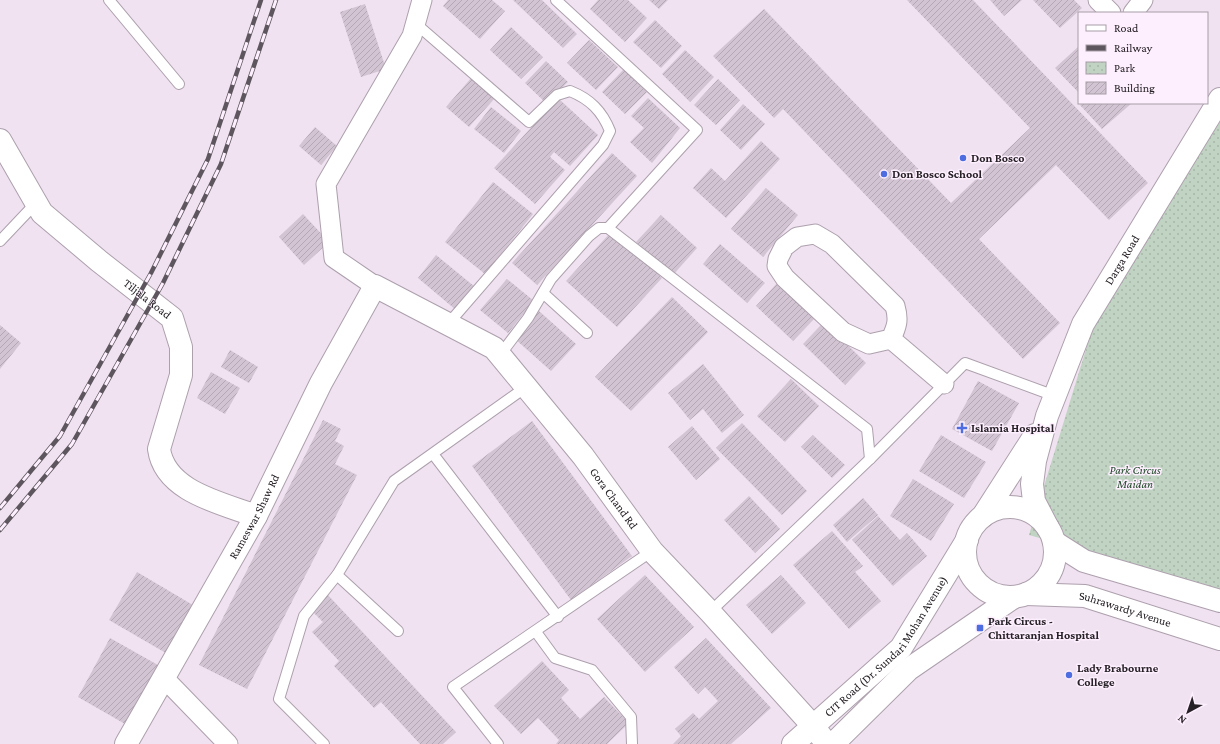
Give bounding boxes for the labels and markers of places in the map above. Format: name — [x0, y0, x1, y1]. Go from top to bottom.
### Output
place label: Don Bosco — [971, 151, 1024, 165]
marker: Don Bosco — [958, 153, 968, 163]
place label: Don Bosco School — [892, 167, 982, 181]
marker: Don Bosco School — [879, 169, 889, 179]
place label: Islamia Hospital — [971, 421, 1055, 435]
marker: Islamia Hospital — [956, 422, 968, 434]
place label: Park Circus - Chittaranjan Hospital — [988, 614, 1099, 642]
marker: Park Circus - Chittaranjan Hospital — [975, 623, 985, 633]
place label: Lady Brabourne College — [1077, 661, 1159, 689]
marker: Lady Brabourne College — [1064, 670, 1074, 680]

